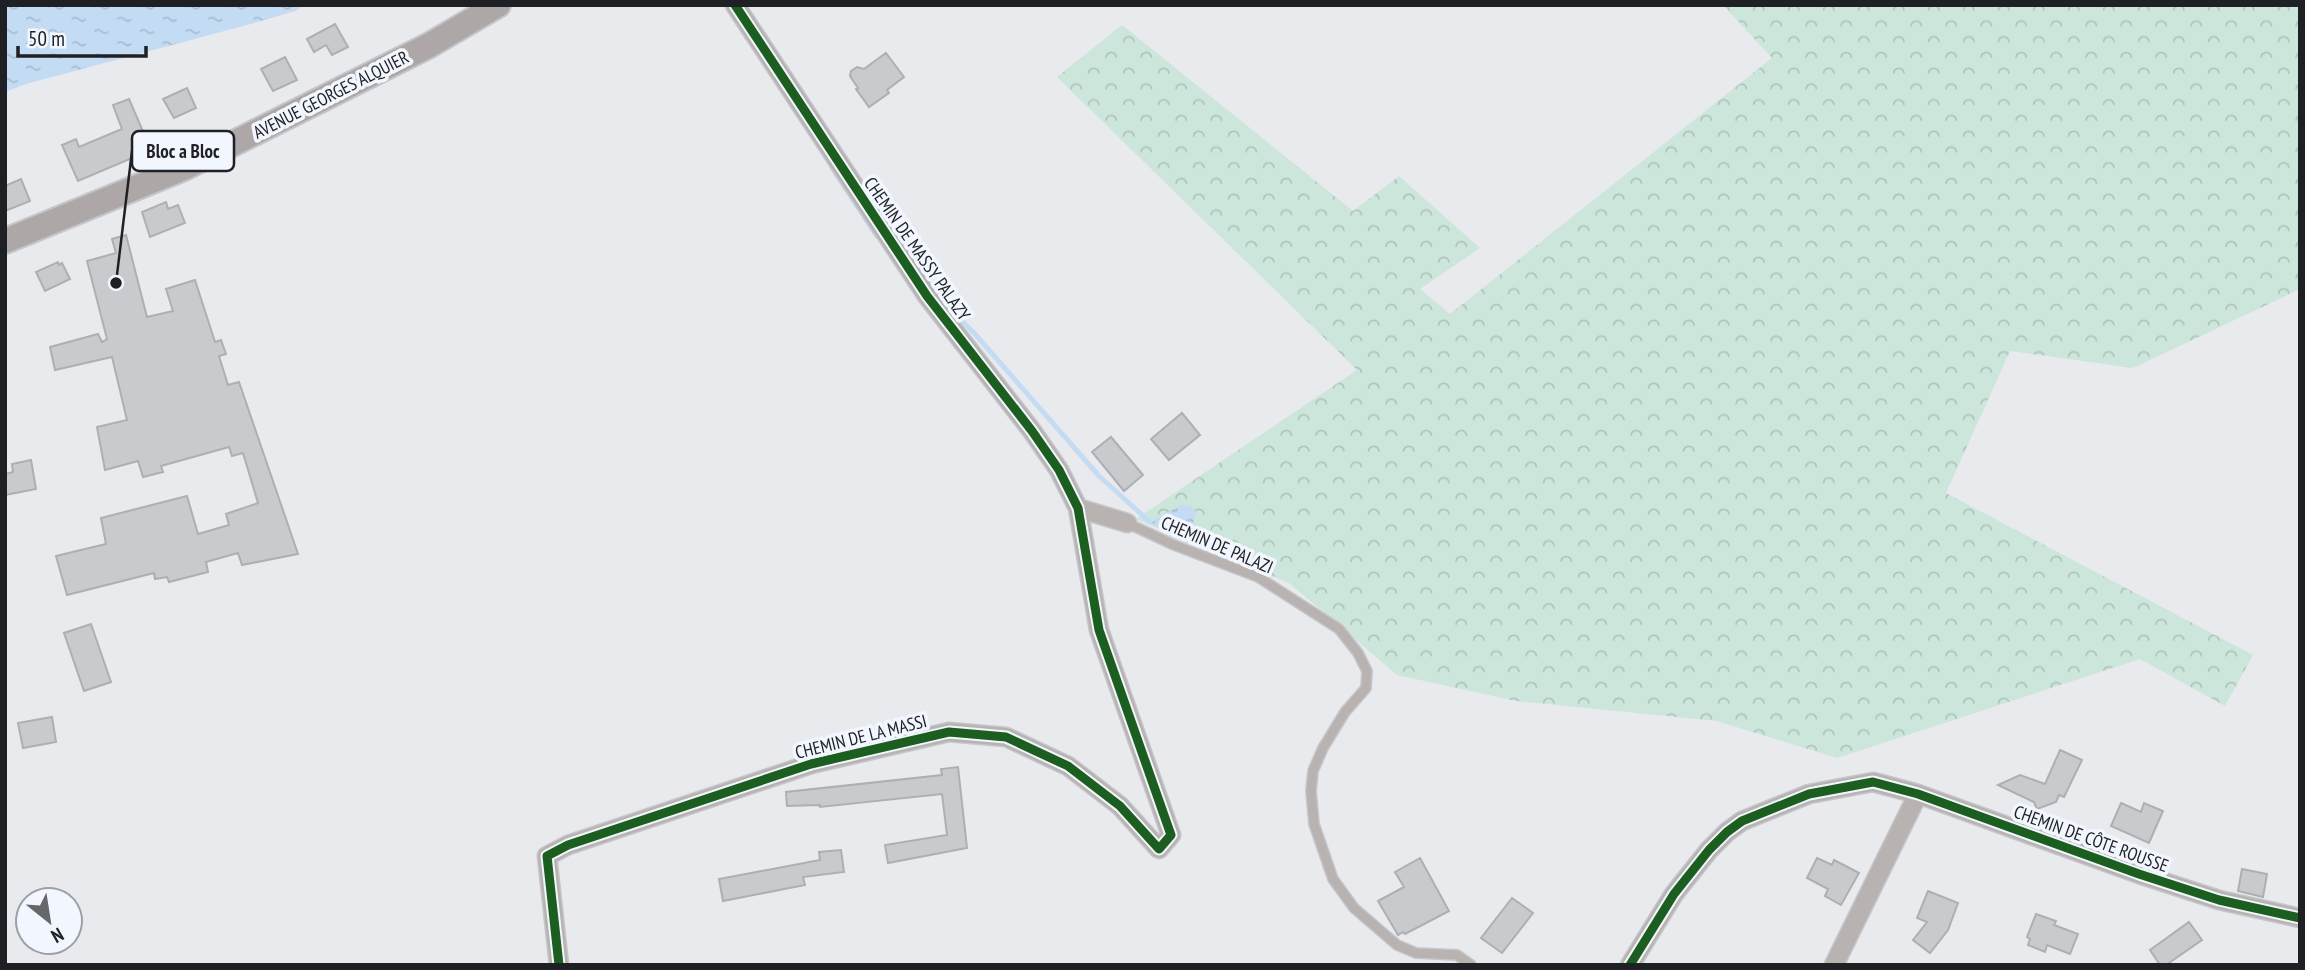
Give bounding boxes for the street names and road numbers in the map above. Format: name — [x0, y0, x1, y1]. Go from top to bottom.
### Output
street label: AVENUE GEORGES ALQUIER — [249, 45, 413, 144]
street label: CHEMIN DE MASSY PALAZY — [859, 172, 976, 326]
street label: CHEMIN DE PALAZI — [1158, 511, 1277, 578]
street label: CHEMIN DE LA MASSI — [793, 709, 929, 764]
street label: CHEMIN DE CÔTE ROUSSE — [2011, 800, 2172, 877]

